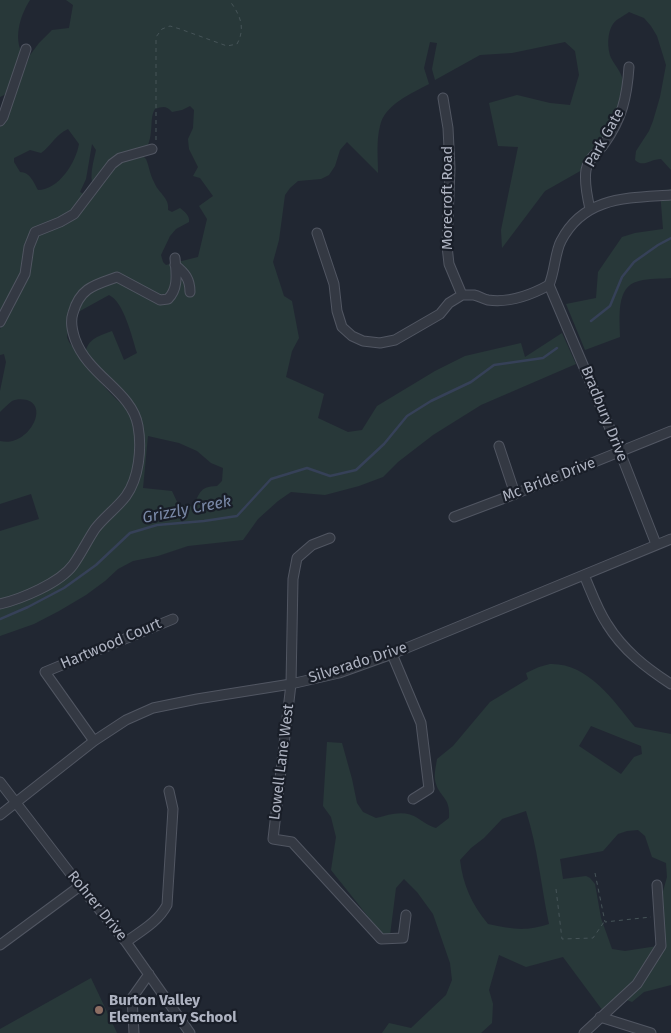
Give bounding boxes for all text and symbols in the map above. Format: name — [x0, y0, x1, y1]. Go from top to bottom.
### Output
street label: Park Gate — [581, 105, 629, 171]
street label: Morecroft Road — [439, 146, 457, 250]
street label: Bradbury Drive — [577, 364, 631, 464]
street label: Mc Bride Drive — [500, 454, 598, 506]
water label: Grizzly Creek — [141, 492, 233, 528]
street label: Hartwood Court — [58, 615, 164, 673]
street label: Silverado Drive — [307, 639, 409, 687]
street label: Lowell Lane West — [266, 703, 298, 821]
street label: Rohrer Drive — [63, 867, 131, 945]
place label: Burton Valley Elementary School — [109, 992, 237, 1027]
marker: Burton Valley Elementary School — [93, 1004, 105, 1016]

